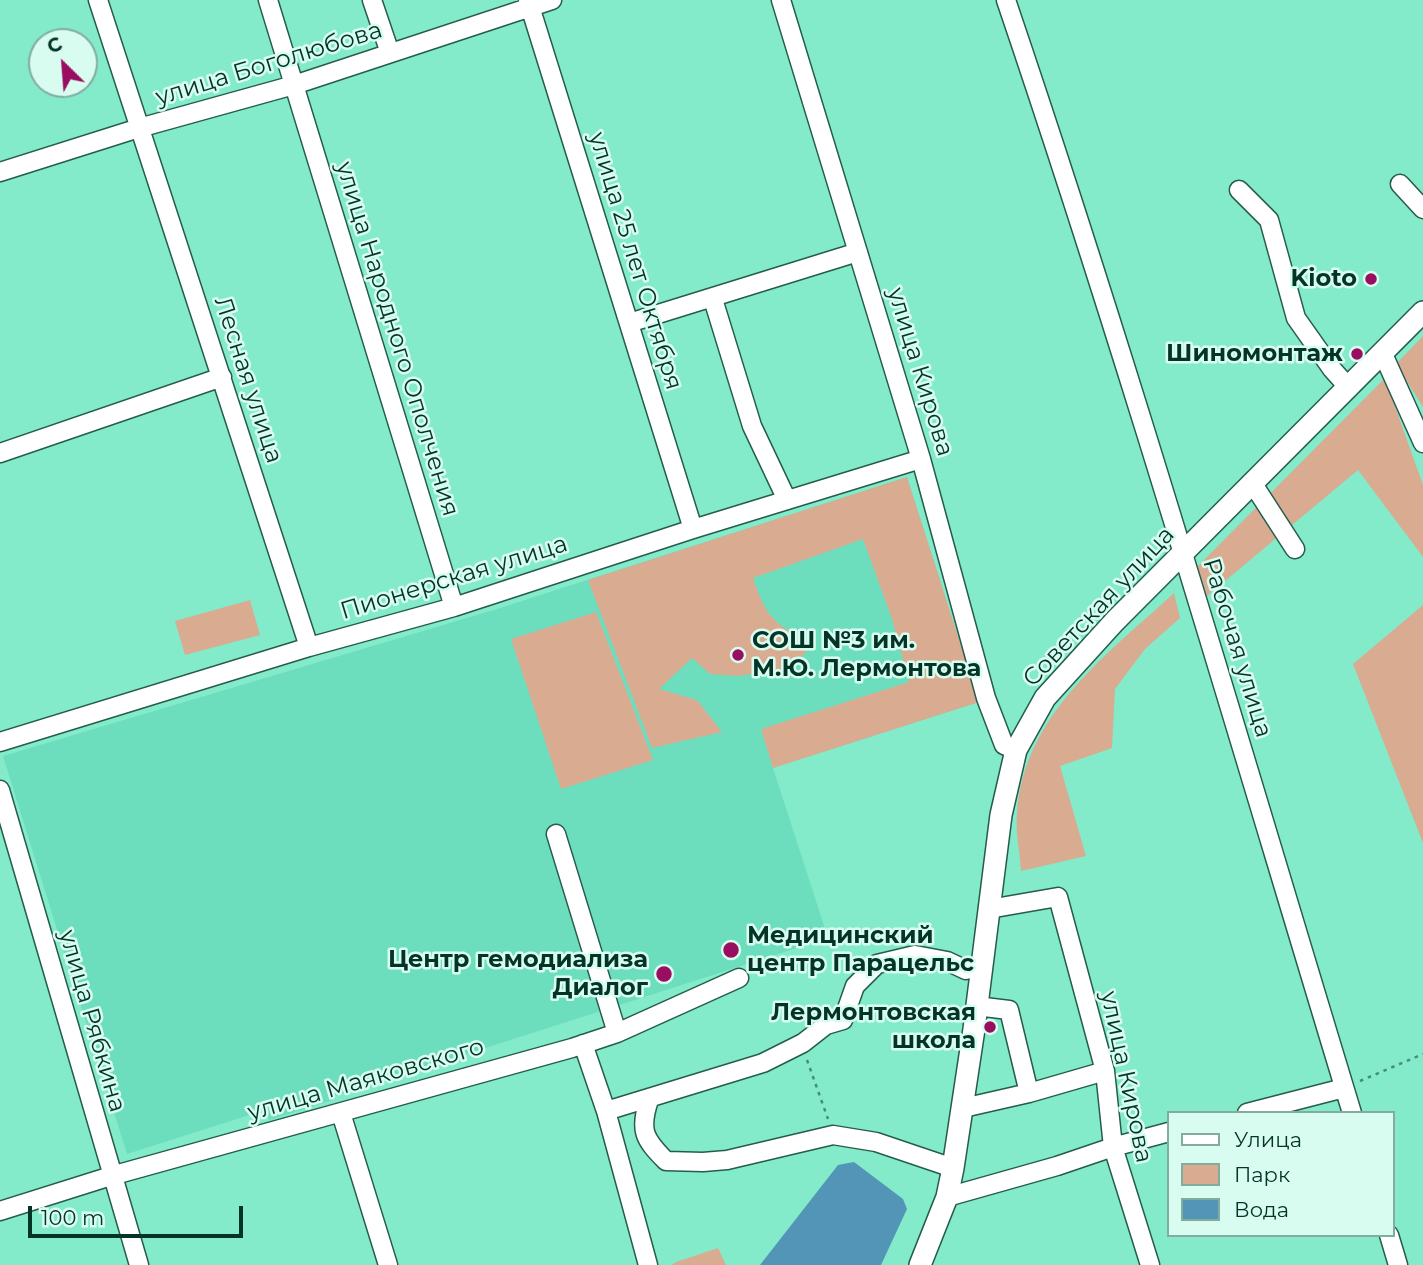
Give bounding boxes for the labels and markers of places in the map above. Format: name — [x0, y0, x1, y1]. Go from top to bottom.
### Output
place label: Kioto — [1291, 265, 1357, 293]
marker: Kioto — [1363, 271, 1379, 287]
place label: Шиномонтаж — [1166, 340, 1343, 368]
marker: Шиномонтаж — [1349, 346, 1365, 362]
place label: СОШ №3 им. М.Ю. Лермонтова — [752, 627, 981, 683]
marker: СОШ №3 им. М.Ю. Лермонтова — [730, 647, 746, 663]
place label: Медицинский центр Парацельс — [747, 922, 974, 978]
marker: Медицинский центр Парацельс — [721, 940, 741, 960]
place label: Центр гемодиализа Диалог — [388, 946, 648, 1002]
marker: Центр гемодиализа Диалог — [654, 964, 674, 984]
place label: Лермонтовская школа — [771, 999, 976, 1055]
marker: Лермонтовская школа — [982, 1019, 998, 1035]

